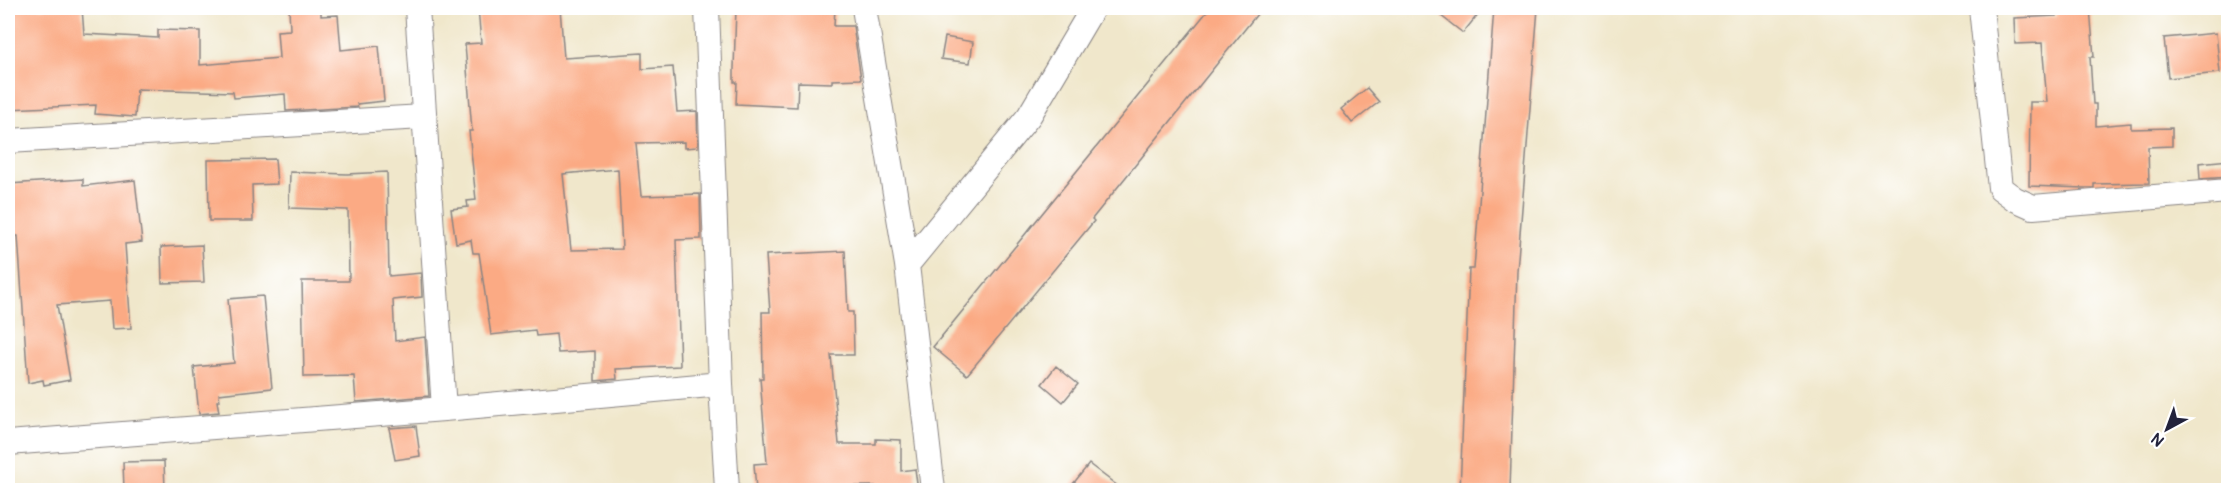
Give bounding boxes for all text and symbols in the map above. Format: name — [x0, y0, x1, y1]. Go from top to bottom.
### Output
north arrow — [2137, 399, 2197, 459]
text: N — [2147, 428, 2168, 451]

